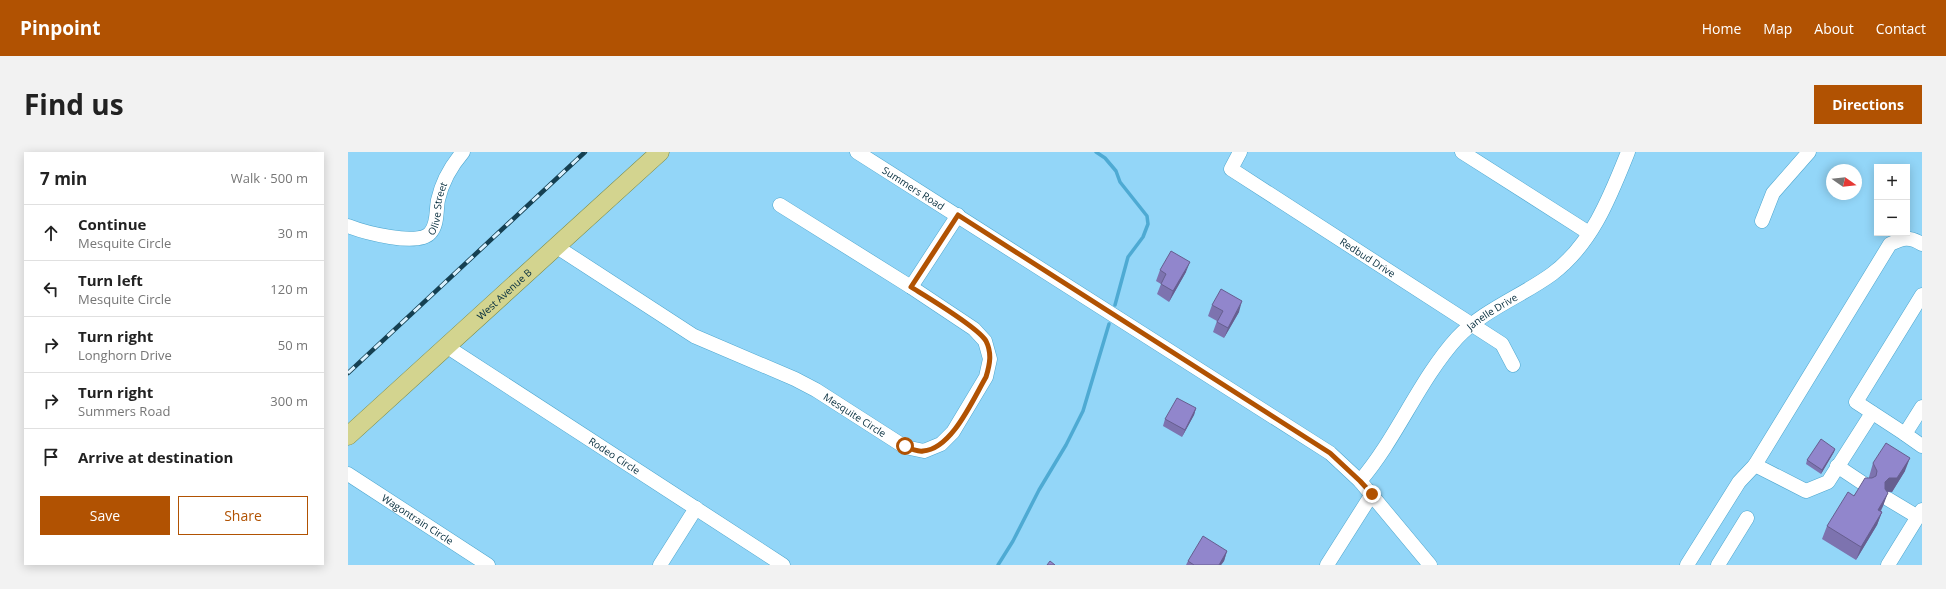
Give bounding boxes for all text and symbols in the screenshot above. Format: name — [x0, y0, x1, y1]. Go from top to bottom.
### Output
text: Pinpoint — [20, 15, 101, 41]
text: Home — [1702, 19, 1741, 38]
text: Map — [1763, 19, 1792, 38]
text: About — [1814, 19, 1854, 38]
text: Contact — [1876, 19, 1926, 38]
text: Find us — [24, 85, 124, 123]
button: Directions — [1814, 85, 1922, 124]
street label: Summers Road — [880, 163, 947, 213]
north arrow — [1826, 164, 1862, 200]
map controls — [1874, 164, 1910, 236]
button: + — [1874, 164, 1910, 200]
text: 7 min — [40, 167, 87, 190]
text: Walk · 500 m — [231, 169, 308, 187]
street label: Olive Street — [424, 179, 450, 238]
button: − — [1874, 200, 1910, 236]
text: Continue — [78, 214, 146, 234]
icon: ahead — [40, 222, 62, 244]
text: 30 m — [278, 224, 308, 242]
text: Mesquite Circle — [78, 234, 171, 252]
street label: Redbud Drive — [1337, 234, 1398, 281]
street label: West Avenue B — [474, 265, 535, 323]
text: Turn left — [78, 270, 143, 290]
icon: left — [40, 278, 62, 300]
text: 120 m — [270, 280, 308, 298]
text: Mesquite Circle — [78, 290, 171, 308]
street label: Janelle Drive — [1463, 290, 1520, 334]
text: Turn right — [78, 326, 153, 346]
icon: right — [40, 334, 62, 356]
text: 50 m — [278, 336, 308, 354]
text: Longhorn Drive — [78, 346, 172, 364]
text: Turn right — [78, 382, 153, 402]
icon: right — [40, 390, 62, 412]
street label: Mesquite Circle — [821, 390, 889, 440]
text: 300 m — [270, 392, 308, 410]
text: Summers Road — [78, 402, 170, 420]
street label: Rodeo Circle — [586, 434, 643, 478]
route start — [896, 437, 914, 455]
icon: arrive — [40, 446, 62, 468]
text: Arrive at destination — [78, 447, 233, 467]
route end — [1363, 485, 1381, 503]
street label: Wagontrain Circle — [379, 491, 456, 548]
button: Save — [40, 496, 170, 535]
button: Share — [178, 496, 308, 535]

